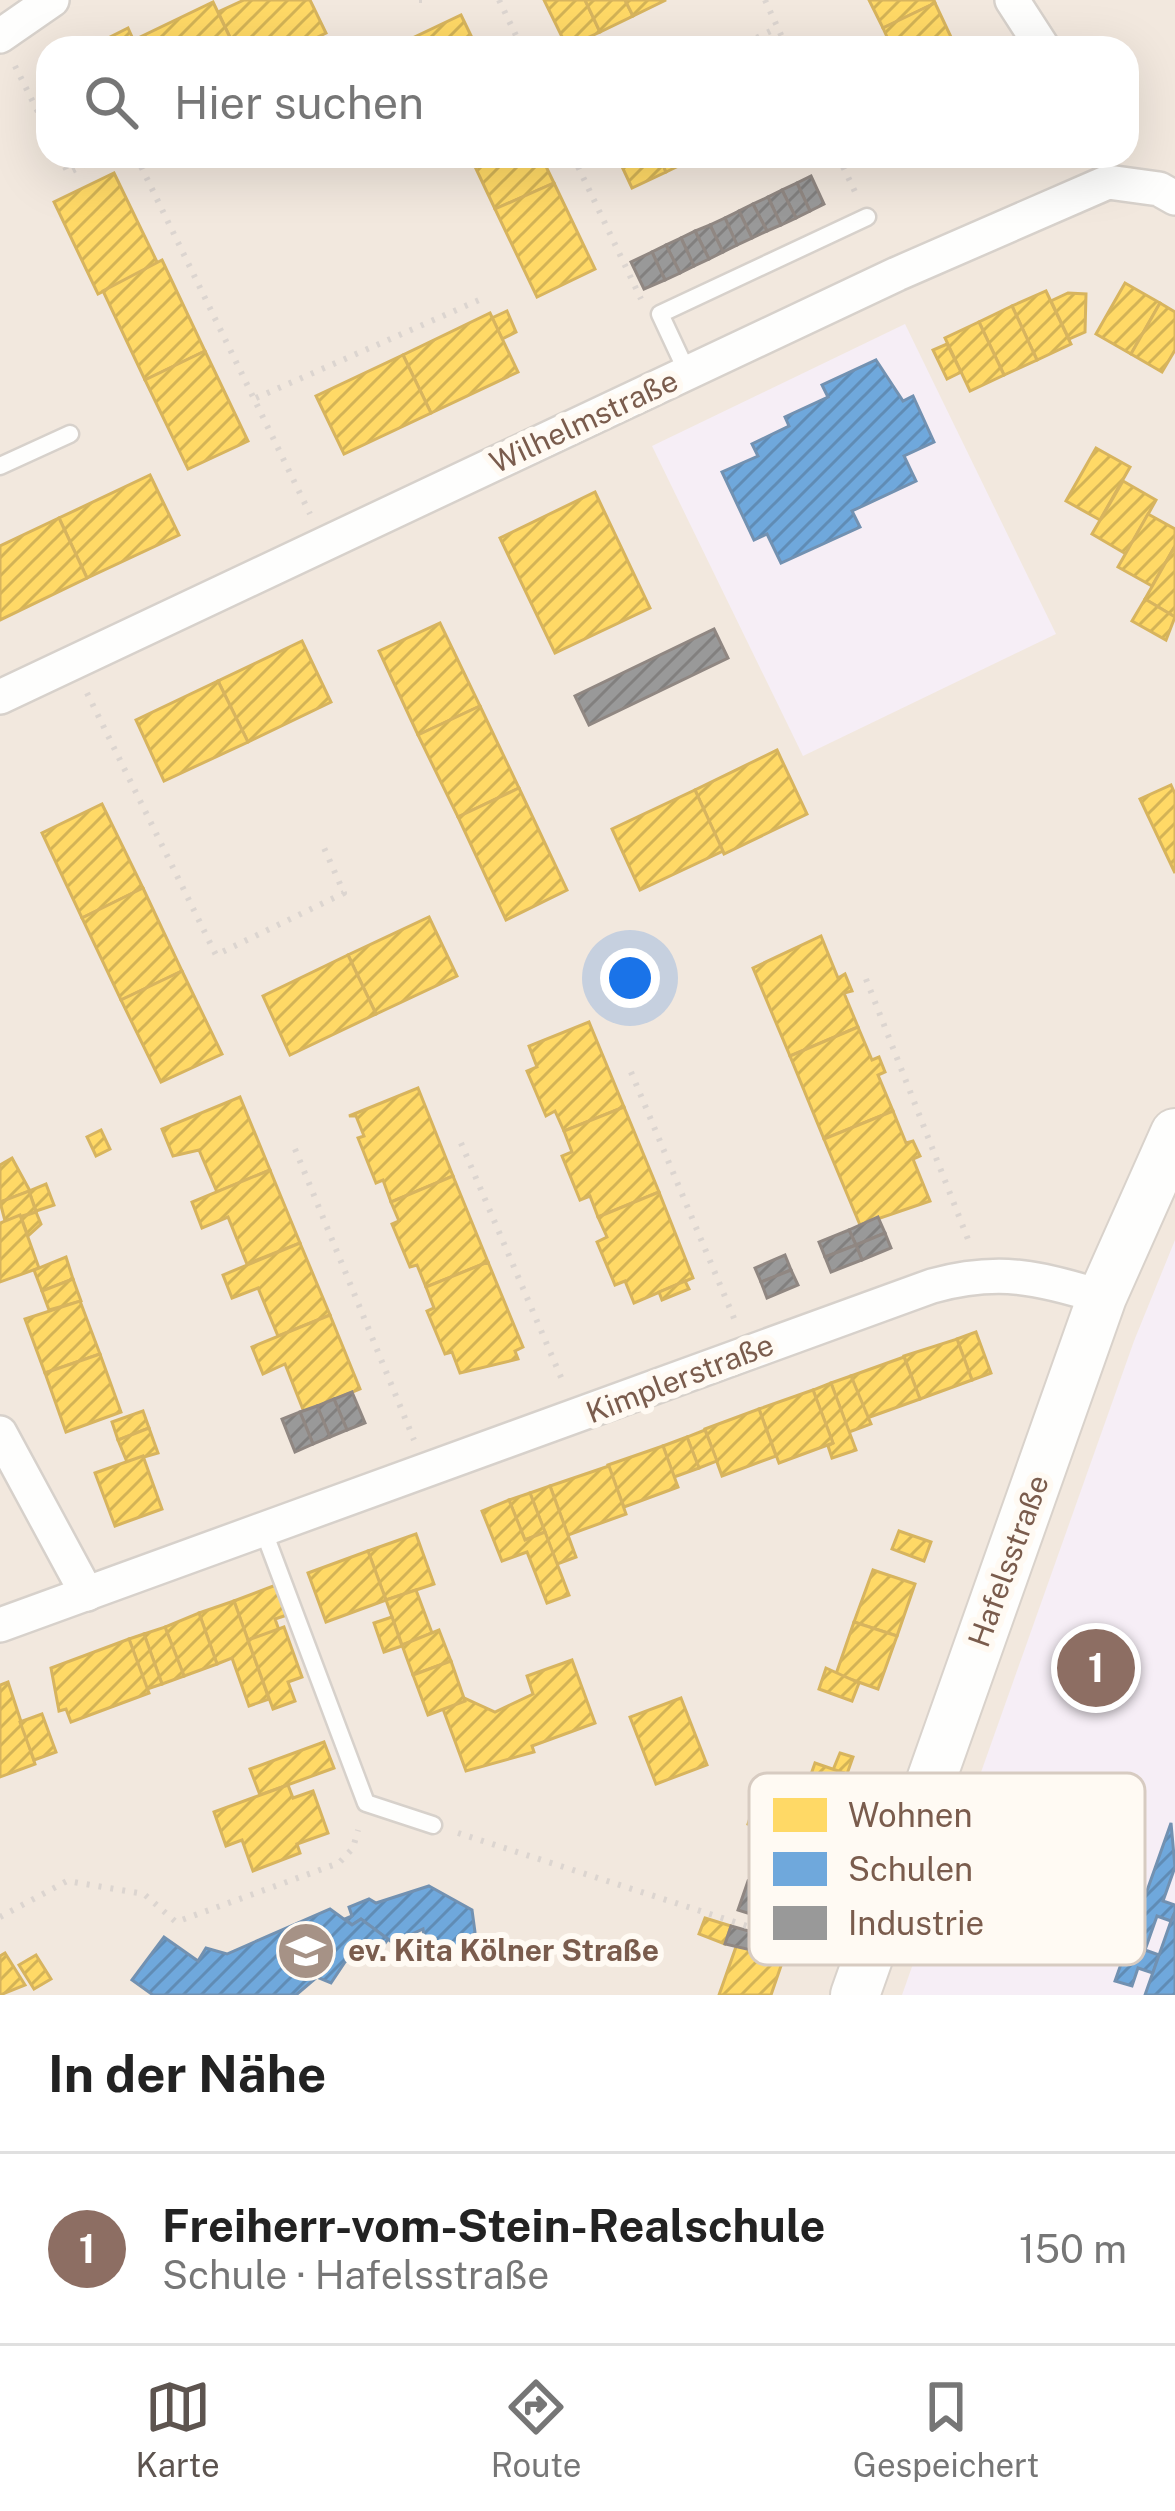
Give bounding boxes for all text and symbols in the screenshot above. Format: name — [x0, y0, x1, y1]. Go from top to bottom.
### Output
search box — [36, 36, 1139, 168]
icon: search — [78, 69, 144, 135]
text: Hier suchen — [174, 76, 424, 129]
street label: Wilhelmstraße — [484, 362, 683, 480]
your location — [600, 948, 660, 1008]
street label: Kimplerstraße — [581, 1326, 778, 1430]
street label: Hafelsstraße — [960, 1470, 1056, 1652]
pin: 1 — [1057, 1623, 1135, 1713]
legend — [749, 1773, 1145, 1965]
text: Wohnen — [848, 1796, 972, 1834]
text: Schulen — [848, 1850, 973, 1888]
text: Industrie — [848, 1904, 984, 1942]
school or university icon: ev. Kita Kölner Straße — [275, 1920, 337, 1982]
place label: ev. Kita Kölner Straße — [348, 1932, 659, 1968]
text: In der Nähe — [48, 2044, 326, 2103]
text: Freiherr-vom-Stein-Realschule — [162, 2199, 825, 2252]
text: 1 — [79, 2226, 95, 2272]
text: 150 m — [1019, 2226, 1127, 2272]
text: Schule · Hafelsstraße — [162, 2252, 549, 2298]
tab: Karte — [136, 2374, 220, 2484]
tab: Route — [491, 2374, 581, 2484]
tab: Gespeichert — [853, 2374, 1039, 2484]

